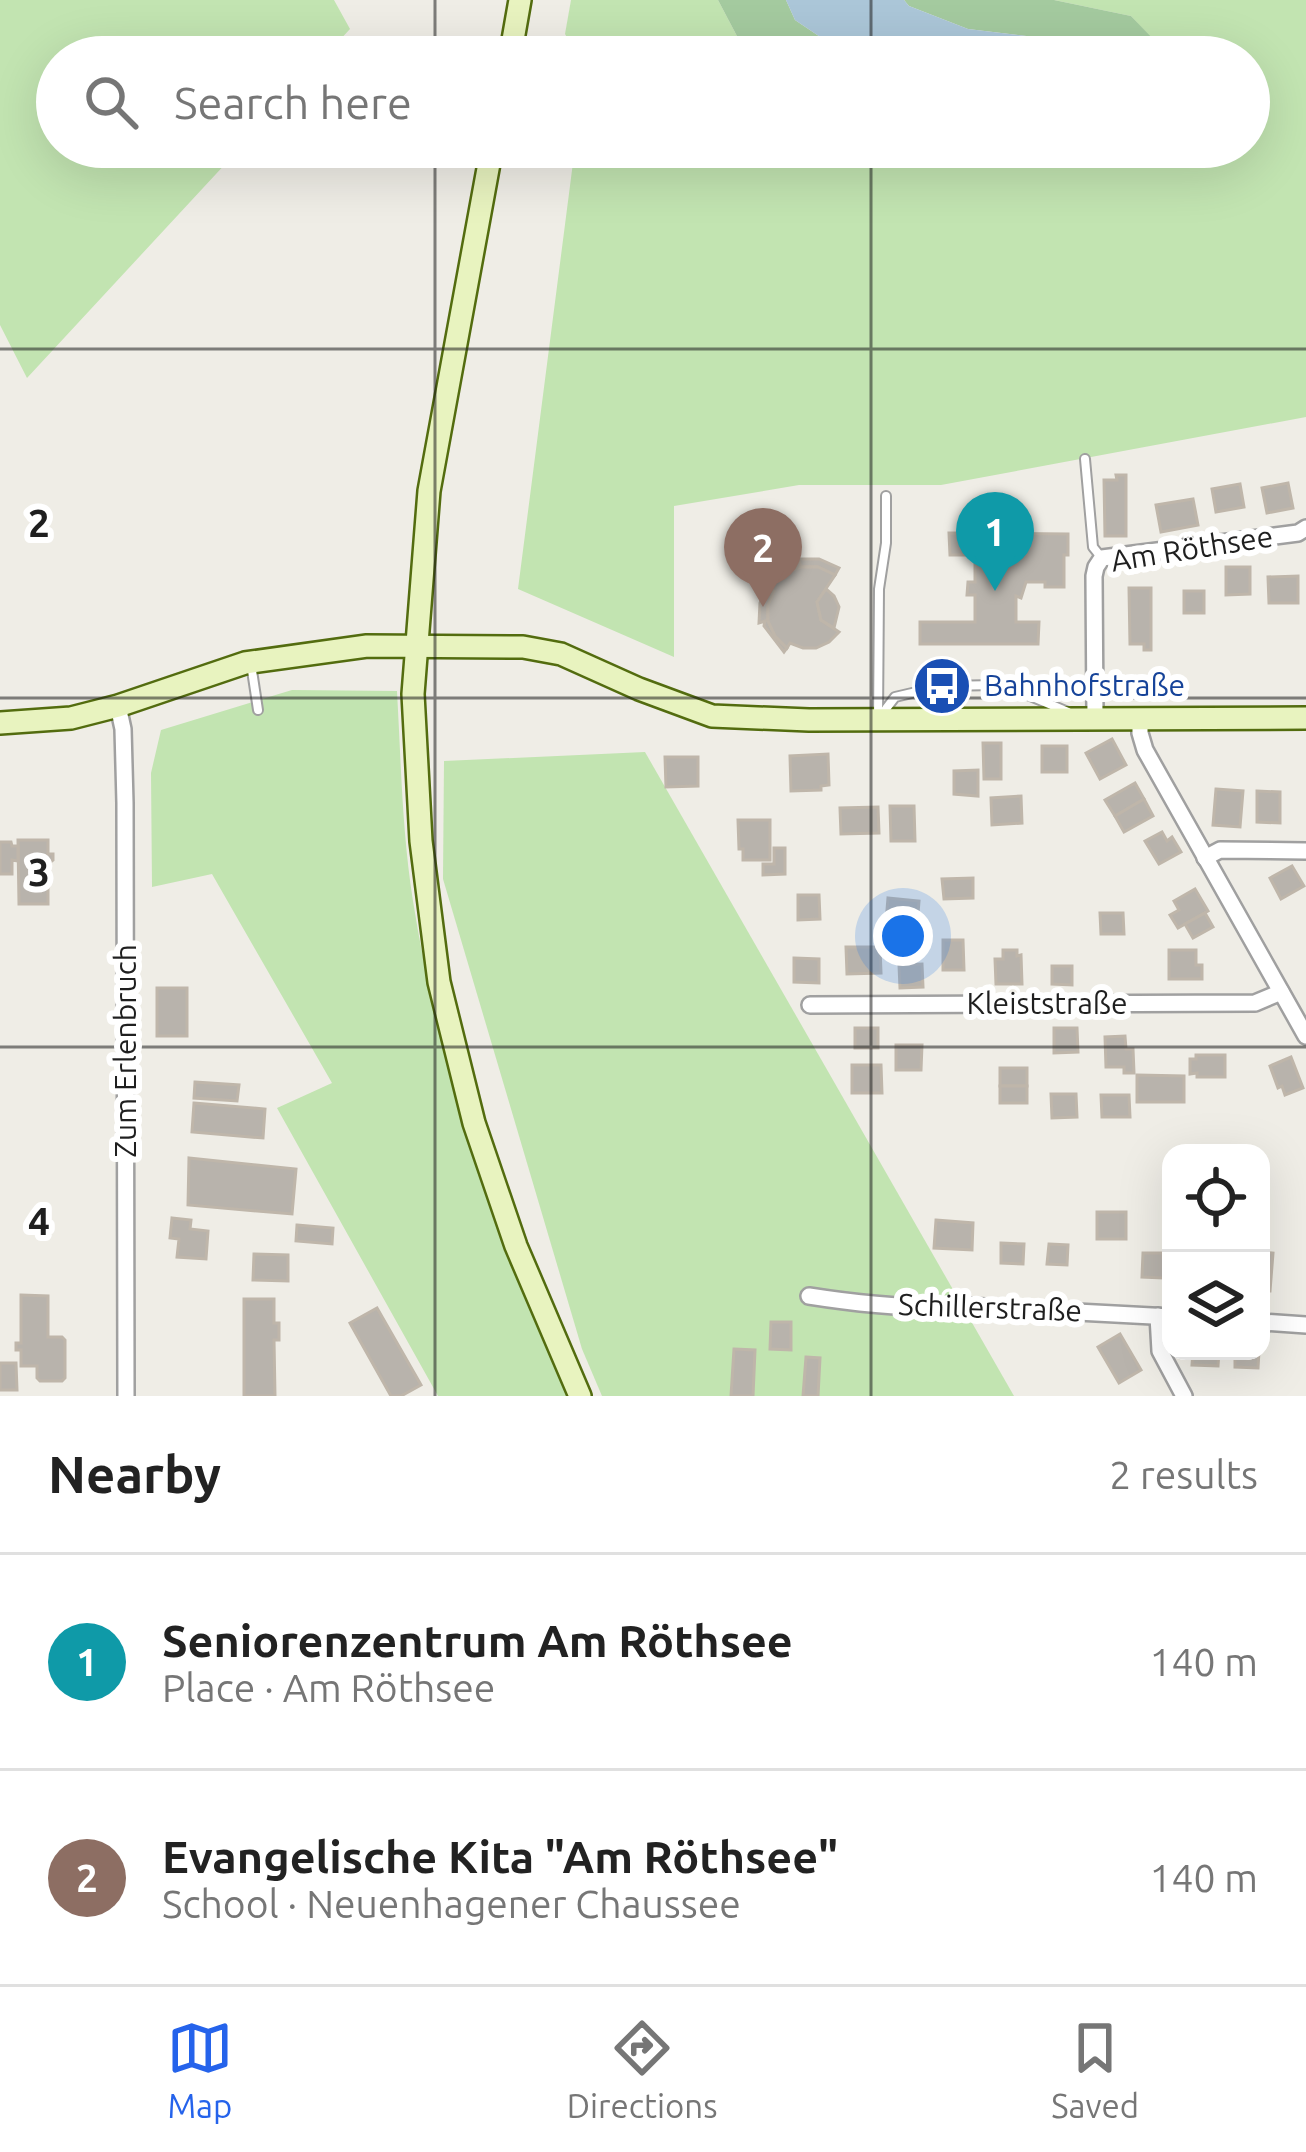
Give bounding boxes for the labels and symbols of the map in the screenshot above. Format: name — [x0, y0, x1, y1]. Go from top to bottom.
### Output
pin: 1 — [956, 492, 1034, 591]
text: 2 — [28, 501, 50, 544]
pin: 2 — [724, 508, 802, 607]
street label: Am Röthsee — [1108, 518, 1275, 578]
bus stop icon: Bahnhofstraße — [911, 655, 973, 717]
place label: Bahnhofstraße — [984, 668, 1185, 702]
text: 3 — [28, 850, 50, 893]
your location — [873, 906, 933, 966]
street label: Zum Erlenbruch — [108, 944, 142, 1158]
street label: Kleiststraße — [966, 986, 1128, 1020]
text: 4 — [28, 1199, 50, 1242]
street label: Schillerstraße — [898, 1287, 1083, 1327]

